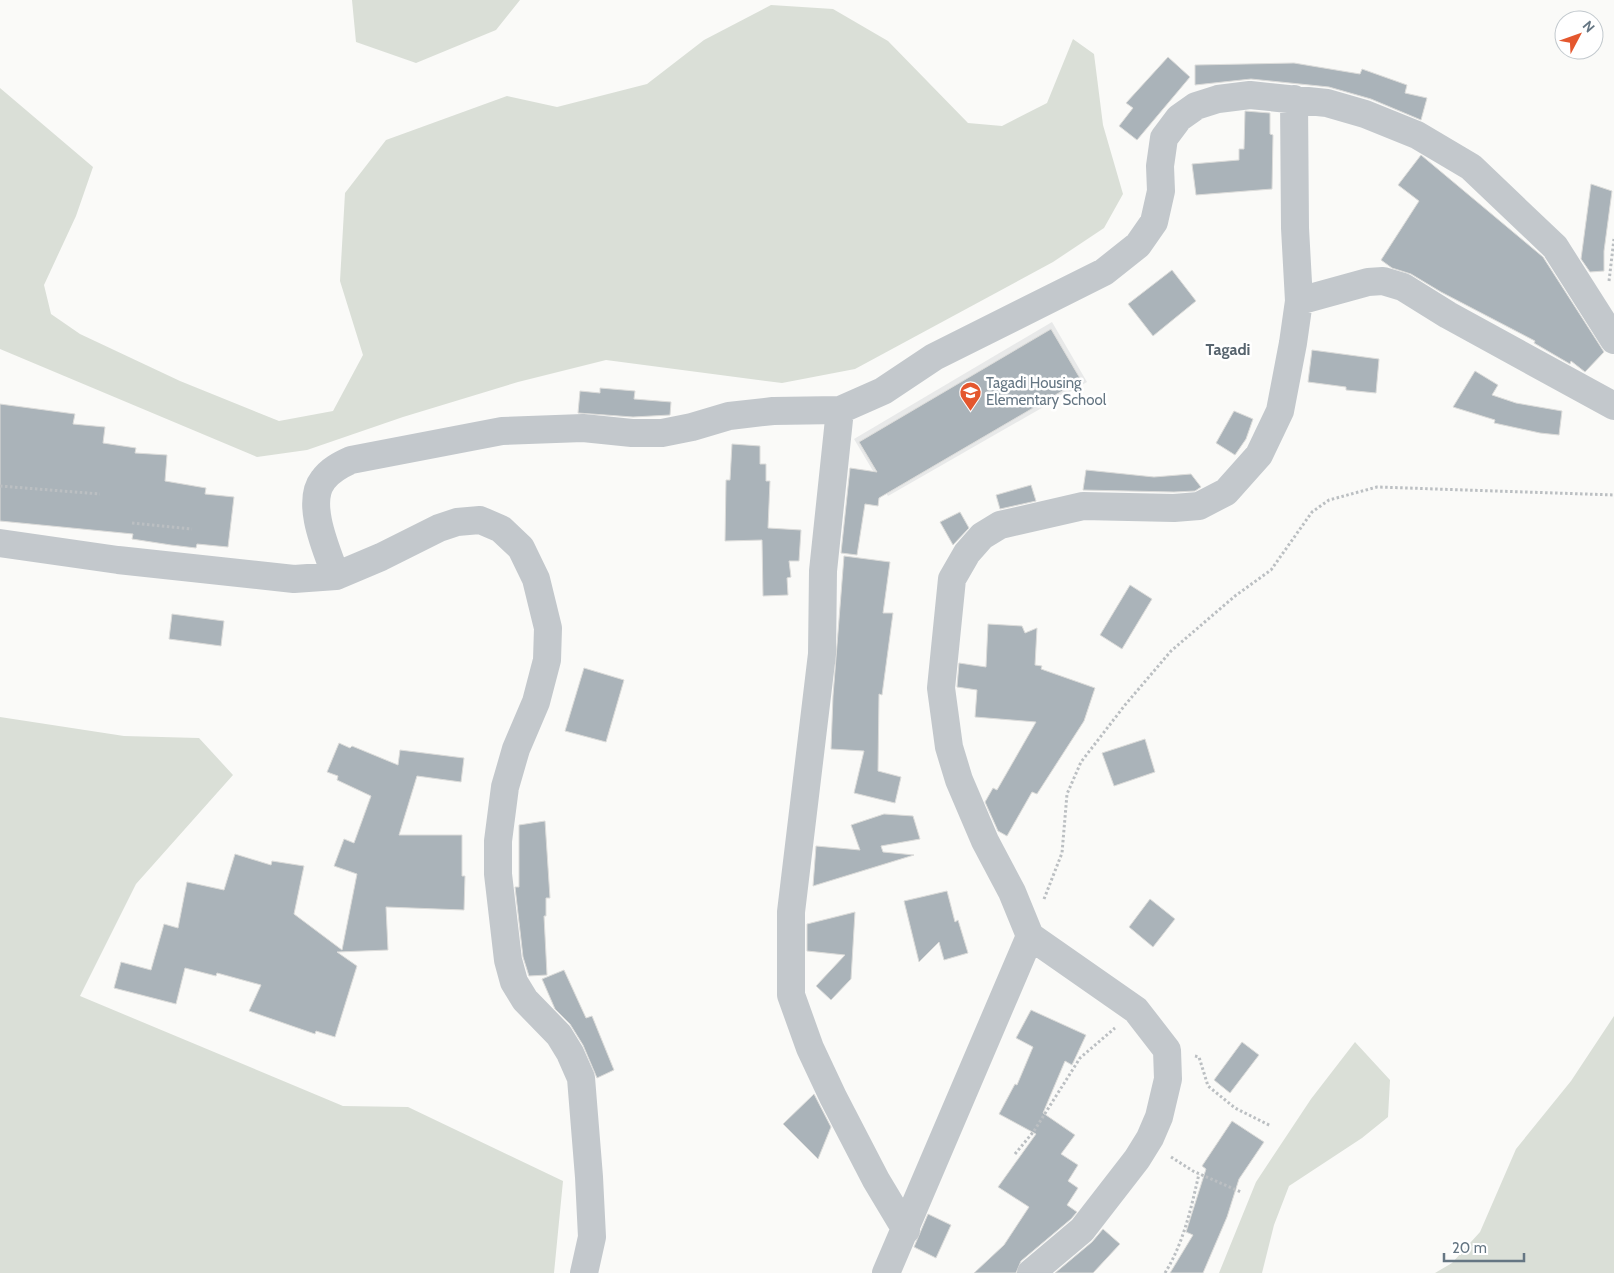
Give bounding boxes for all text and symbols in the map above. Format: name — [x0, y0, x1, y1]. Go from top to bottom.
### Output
north arrow — [1554, 10, 1604, 60]
text: N — [1579, 17, 1599, 36]
district label: Tagadi — [1206, 340, 1250, 359]
place label: Tagadi Housing Elementary School — [986, 374, 1107, 409]
school or university icon: Tagadi Housing Elementary School — [958, 380, 982, 411]
scale bar — [1444, 1230, 1524, 1262]
text: 20 m — [1452, 1239, 1487, 1257]

